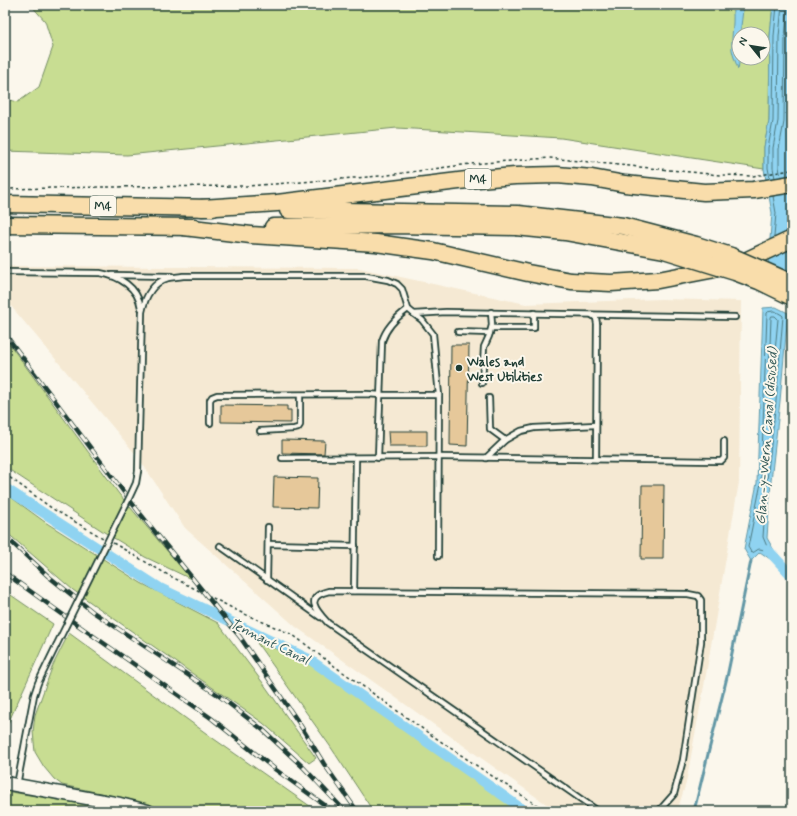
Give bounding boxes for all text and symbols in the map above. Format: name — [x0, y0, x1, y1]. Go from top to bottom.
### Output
north arrow — [731, 26, 771, 66]
text: N — [735, 35, 751, 48]
road number: M4 — [465, 169, 491, 189]
road number: M4 — [90, 196, 116, 216]
water label: Glan-y-Wern Canal (disused) — [752, 345, 782, 525]
place label: Wales and West Utilities — [466, 354, 542, 386]
marker: Wales and West Utilities — [454, 363, 464, 373]
water label: Tennant Canal — [227, 615, 314, 670]

